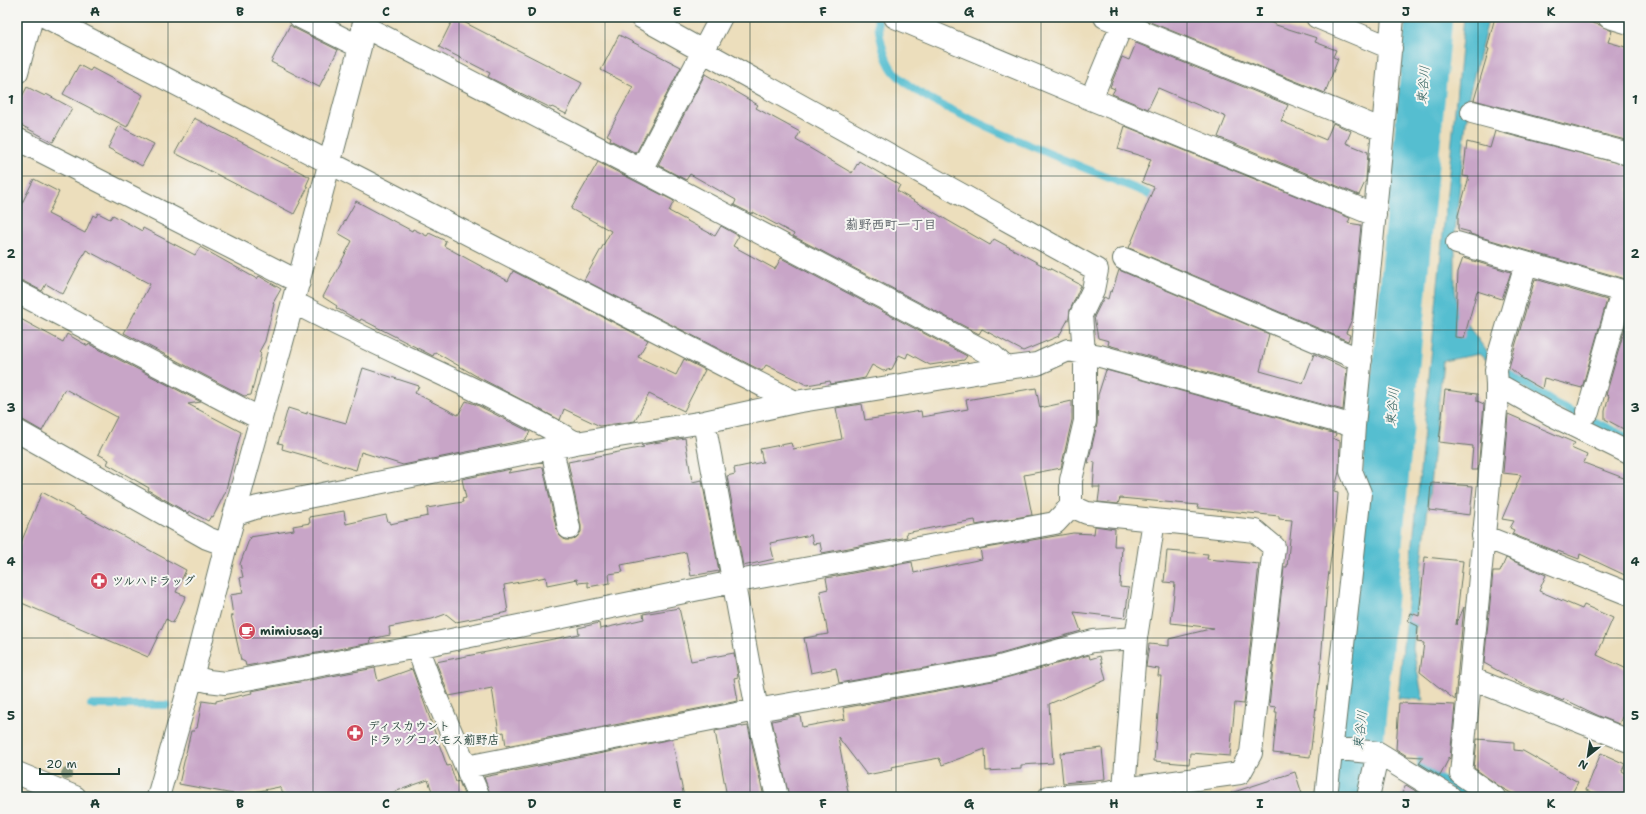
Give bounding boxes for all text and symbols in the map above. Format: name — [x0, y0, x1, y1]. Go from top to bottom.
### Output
text: A — [90, 3, 100, 20]
text: B — [236, 3, 244, 20]
text: C — [382, 3, 390, 20]
text: D — [527, 3, 537, 20]
text: E — [673, 3, 682, 20]
text: F — [819, 3, 827, 20]
text: G — [964, 3, 975, 20]
text: H — [1109, 3, 1119, 20]
text: I — [1256, 3, 1264, 20]
text: J — [1402, 3, 1410, 20]
text: K — [1547, 3, 1556, 20]
water label: 東谷川 — [1413, 65, 1433, 105]
text: 1 — [8, 91, 14, 108]
text: 1 — [1632, 91, 1638, 108]
district label: 薊野西町一丁目 — [845, 216, 937, 233]
text: 2 — [6, 245, 16, 262]
text: 2 — [1630, 245, 1640, 262]
water label: 東谷川 — [1382, 387, 1402, 427]
text: 3 — [6, 399, 16, 416]
text: 3 — [1630, 399, 1640, 416]
text: 4 — [6, 553, 16, 570]
text: 4 — [1630, 553, 1640, 570]
pharmacy icon: ツルハドラッグ — [89, 571, 109, 591]
place label: ツルハドラッグ — [112, 573, 195, 589]
cafe icon: mimiusagi — [237, 621, 257, 641]
place label: mimiusagi — [260, 623, 323, 639]
text: 5 — [7, 707, 15, 724]
text: 5 — [1631, 707, 1639, 724]
water label: 東谷川 — [1349, 710, 1371, 750]
place label: ディスカウント ドラッグコスモス薊野店 — [368, 718, 500, 748]
pharmacy icon: ディスカウント ドラッグコスモス薊野店 — [345, 723, 365, 743]
north arrow — [1568, 736, 1608, 776]
scale bar — [40, 750, 119, 776]
text: N — [1575, 755, 1591, 773]
text: 20 m — [46, 756, 77, 772]
text: A — [90, 795, 100, 812]
text: B — [236, 795, 244, 812]
text: C — [382, 795, 390, 812]
text: D — [527, 795, 537, 812]
text: E — [673, 795, 682, 812]
text: F — [819, 795, 827, 812]
text: G — [964, 795, 975, 812]
text: H — [1109, 795, 1119, 812]
text: I — [1256, 795, 1264, 812]
text: J — [1402, 795, 1410, 812]
text: K — [1547, 795, 1556, 812]

